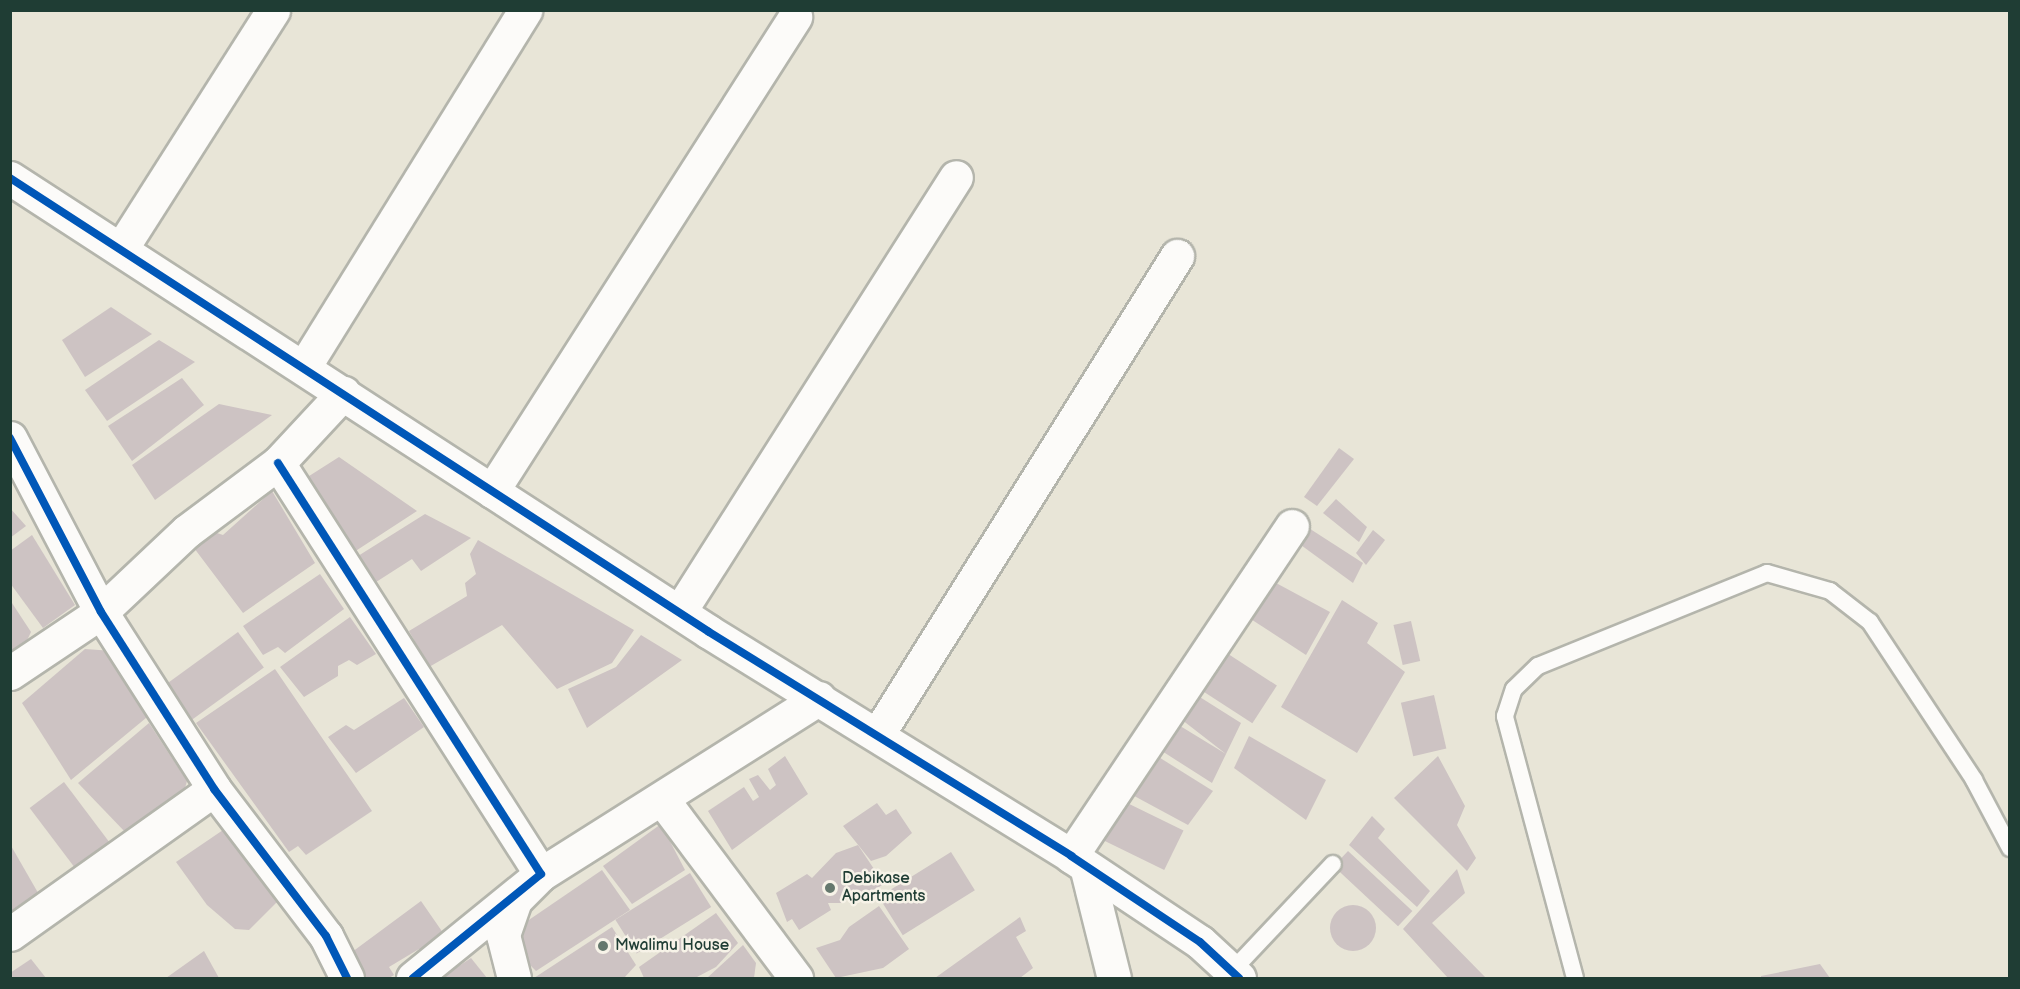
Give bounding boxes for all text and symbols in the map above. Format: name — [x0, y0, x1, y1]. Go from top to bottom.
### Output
place label: Debikase Apartments — [842, 869, 925, 907]
marker: Debikase Apartments — [823, 881, 837, 895]
place label: Mwalimu House — [615, 936, 729, 956]
marker: Mwalimu House — [596, 939, 610, 953]

